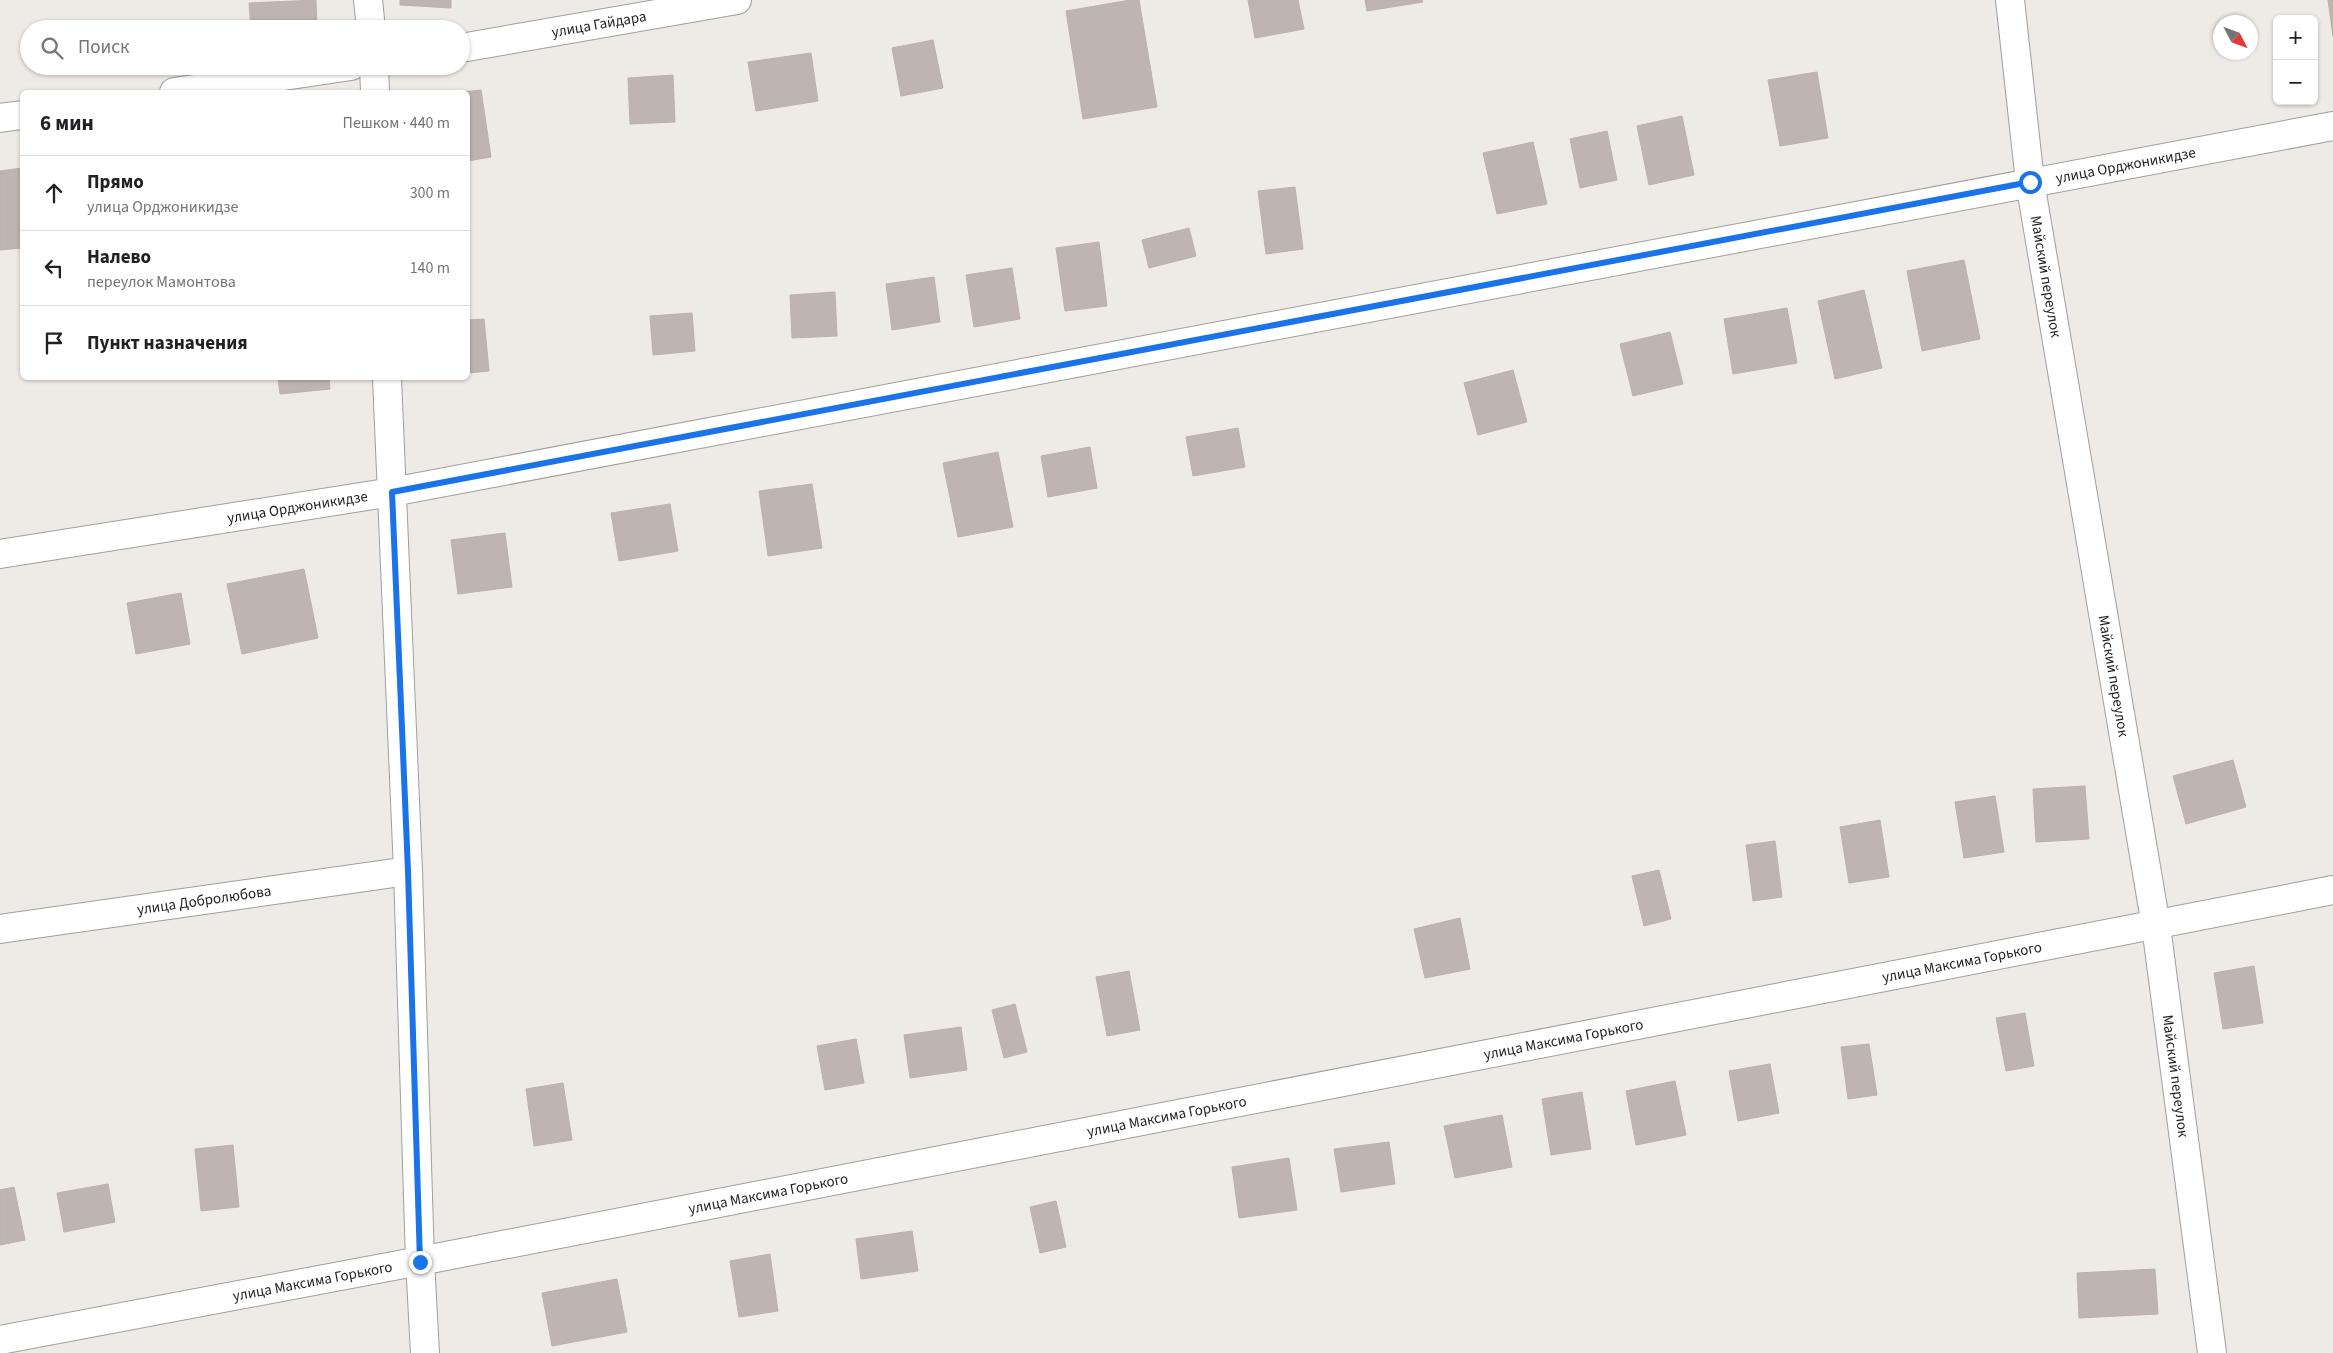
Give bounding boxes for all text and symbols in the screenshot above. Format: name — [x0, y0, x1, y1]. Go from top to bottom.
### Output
street label: улица Гайдара — [550, 5, 648, 43]
north arrow — [2213, 15, 2258, 60]
map controls — [2273, 15, 2318, 105]
button: + — [2273, 15, 2318, 60]
search box — [20, 20, 470, 75]
icon: search — [38, 34, 66, 62]
text: Поиск — [78, 34, 129, 61]
button: − — [2273, 60, 2318, 105]
text: 6 мин — [40, 108, 94, 138]
text: Пешком · 440 m — [343, 112, 450, 134]
street label: улица Орджоникидзе — [2054, 142, 2197, 189]
text: Прямо — [87, 169, 144, 196]
route start — [2019, 171, 2042, 194]
icon: ahead — [40, 179, 68, 207]
text: 300 m — [410, 182, 450, 204]
text: улица Орджоникидзе — [87, 196, 238, 218]
street label: Майский переулок — [2025, 214, 2067, 340]
text: Налево — [87, 244, 151, 271]
icon: left — [40, 254, 68, 282]
text: 140 m — [410, 257, 450, 279]
text: переулок Мамонтова — [87, 271, 236, 293]
icon: arrive — [40, 329, 68, 357]
text: Пункт назначения — [87, 330, 248, 357]
street label: улица Орджоникидзе — [225, 486, 369, 528]
street label: Майский переулок — [2093, 613, 2134, 739]
street label: улица Добролюбова — [135, 880, 272, 920]
street label: улица Максима Горького — [1880, 936, 2044, 988]
street label: улица Максима Горького — [1482, 1014, 1645, 1065]
street label: Майский переулок — [2157, 1014, 2194, 1139]
street label: улица Максима Горького — [1085, 1090, 1248, 1142]
street label: улица Максима Горького — [687, 1168, 850, 1219]
route end — [409, 1251, 432, 1274]
street label: улица Максима Горького — [231, 1256, 394, 1307]

